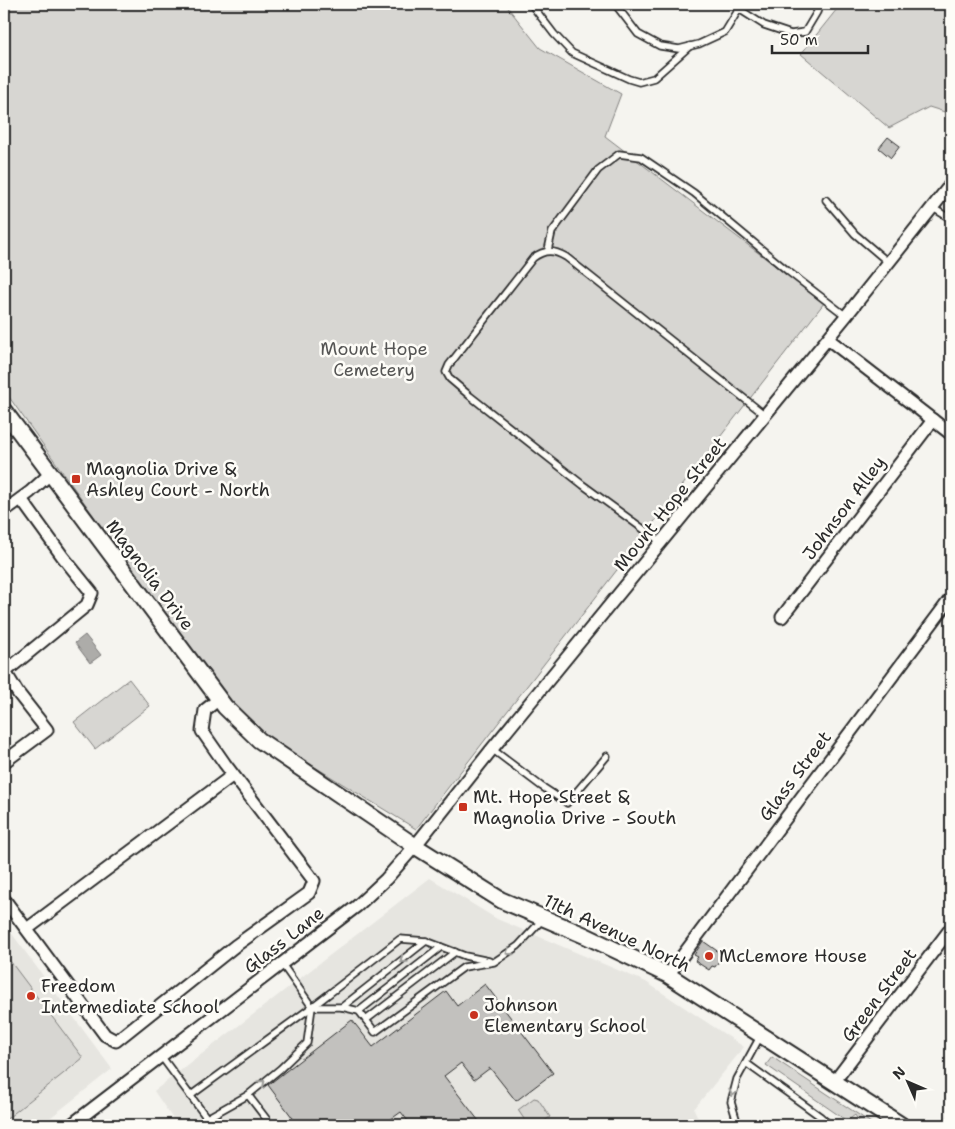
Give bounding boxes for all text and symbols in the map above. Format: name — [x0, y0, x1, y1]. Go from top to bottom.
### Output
scale bar — [772, 22, 869, 54]
text: 50 m — [780, 30, 818, 50]
park label: Mount Hope Cemetery — [320, 337, 428, 382]
street label: Mount Hope Street — [608, 432, 732, 576]
street label: Johnson Alley — [797, 451, 891, 565]
place label: Magnolia Drive & Ashley Court - North — [86, 457, 270, 502]
marker: Magnolia Drive & Ashley Court - North — [70, 473, 82, 485]
street label: Magnolia Drive — [101, 515, 199, 635]
street label: Glass Street — [753, 726, 837, 826]
place label: Mt. Hope Street & Magnolia Drive - South — [473, 785, 676, 830]
marker: Mt. Hope Street & Magnolia Drive - South — [457, 801, 469, 813]
street label: 11th Avenue North — [540, 888, 694, 978]
street label: Glass Lane — [239, 901, 329, 979]
street label: Green Street — [836, 943, 922, 1047]
place label: McLemore House — [719, 944, 867, 968]
one-way arrow — [505, 946, 515, 955]
marker: McLemore House — [703, 950, 715, 962]
one-way arrow — [400, 954, 409, 962]
place label: Freedom Intermediate School — [41, 974, 220, 1019]
marker: Freedom Intermediate School — [25, 990, 37, 1002]
place label: Johnson Elementary School — [484, 993, 647, 1038]
marker: Johnson Elementary School — [468, 1009, 480, 1021]
north arrow — [882, 1056, 932, 1106]
text: N — [889, 1063, 909, 1083]
one-way arrow — [257, 1079, 266, 1088]
one-way arrow — [728, 1089, 739, 1098]

